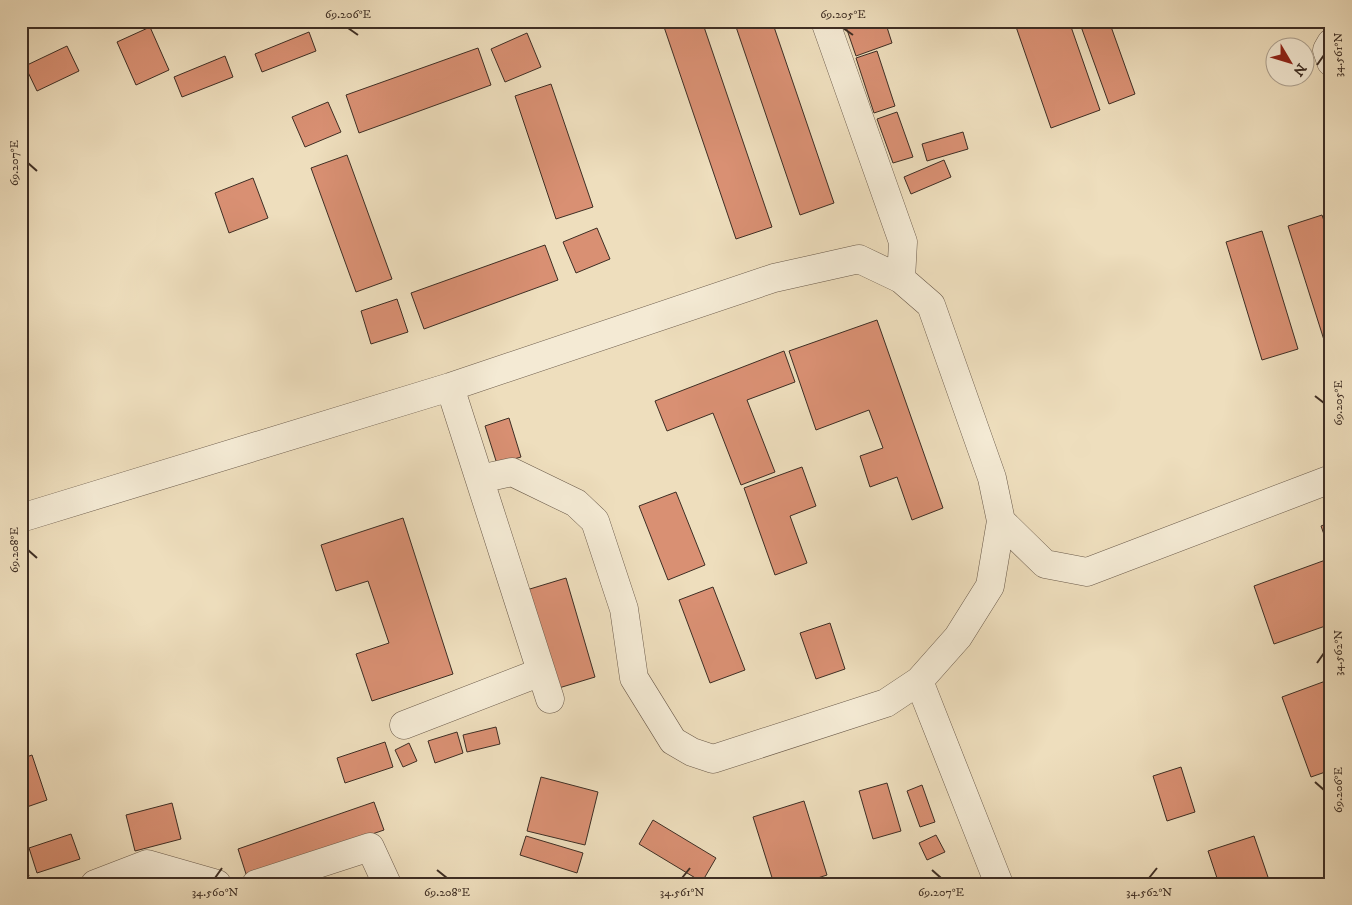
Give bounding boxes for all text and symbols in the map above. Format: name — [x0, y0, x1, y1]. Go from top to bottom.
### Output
text: 69.206°E — [325, 7, 372, 22]
text: 69.205°E — [820, 7, 866, 22]
text: 34.561°N — [1331, 33, 1346, 77]
north arrow — [1264, 38, 1314, 88]
text: N — [1289, 59, 1310, 80]
text: 69.207°E — [7, 139, 22, 186]
text: 69.205°E — [1331, 380, 1346, 426]
text: 69.208°E — [7, 527, 22, 573]
text: 34.562°N — [1331, 630, 1346, 676]
text: 69.206°E — [1331, 766, 1346, 813]
text: 34.560°N — [192, 885, 239, 900]
text: 69.208°E — [424, 885, 470, 900]
text: 34.561°N — [660, 885, 704, 900]
text: 69.207°E — [918, 885, 965, 900]
text: 34.562°N — [1126, 885, 1172, 900]

